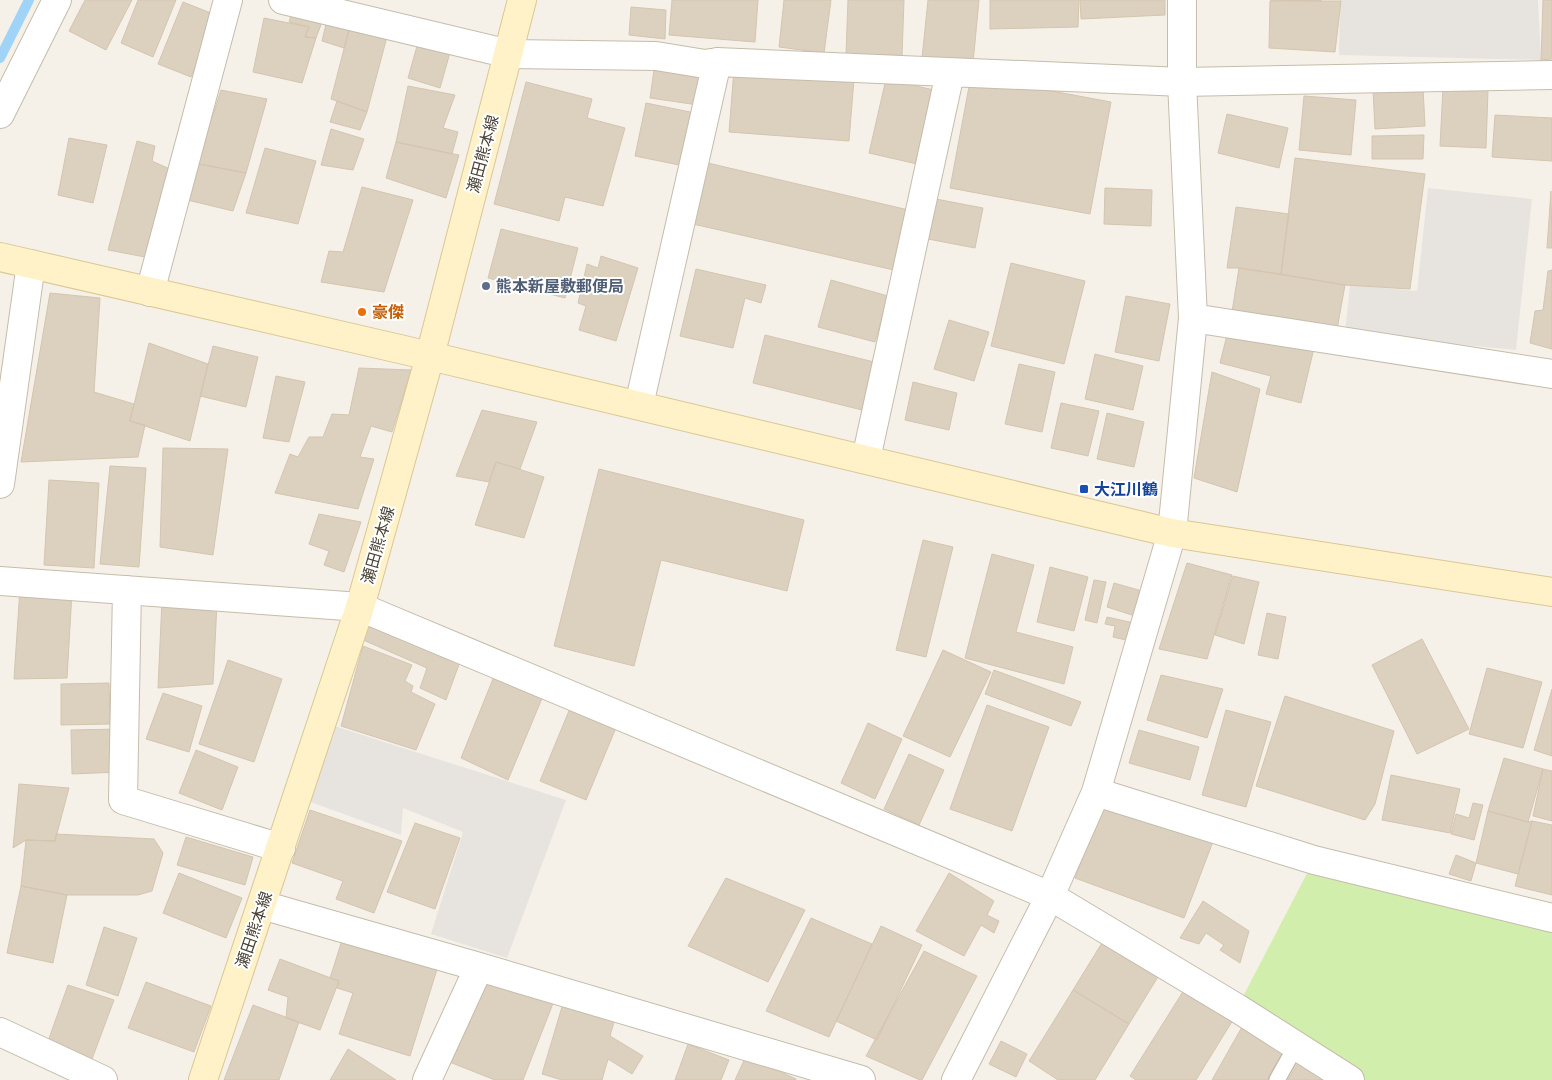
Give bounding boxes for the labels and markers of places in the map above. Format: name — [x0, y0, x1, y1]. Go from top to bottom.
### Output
place label: 熊本新屋敷郵便局 — [496, 276, 624, 297]
marker: 熊本新屋敷郵便局 — [480, 280, 492, 292]
place label: 豪傑 — [372, 302, 404, 323]
marker: 豪傑 — [356, 306, 368, 318]
place label: 大江川鶴 — [1094, 479, 1158, 500]
marker: 大江川鶴 — [1078, 483, 1090, 495]

